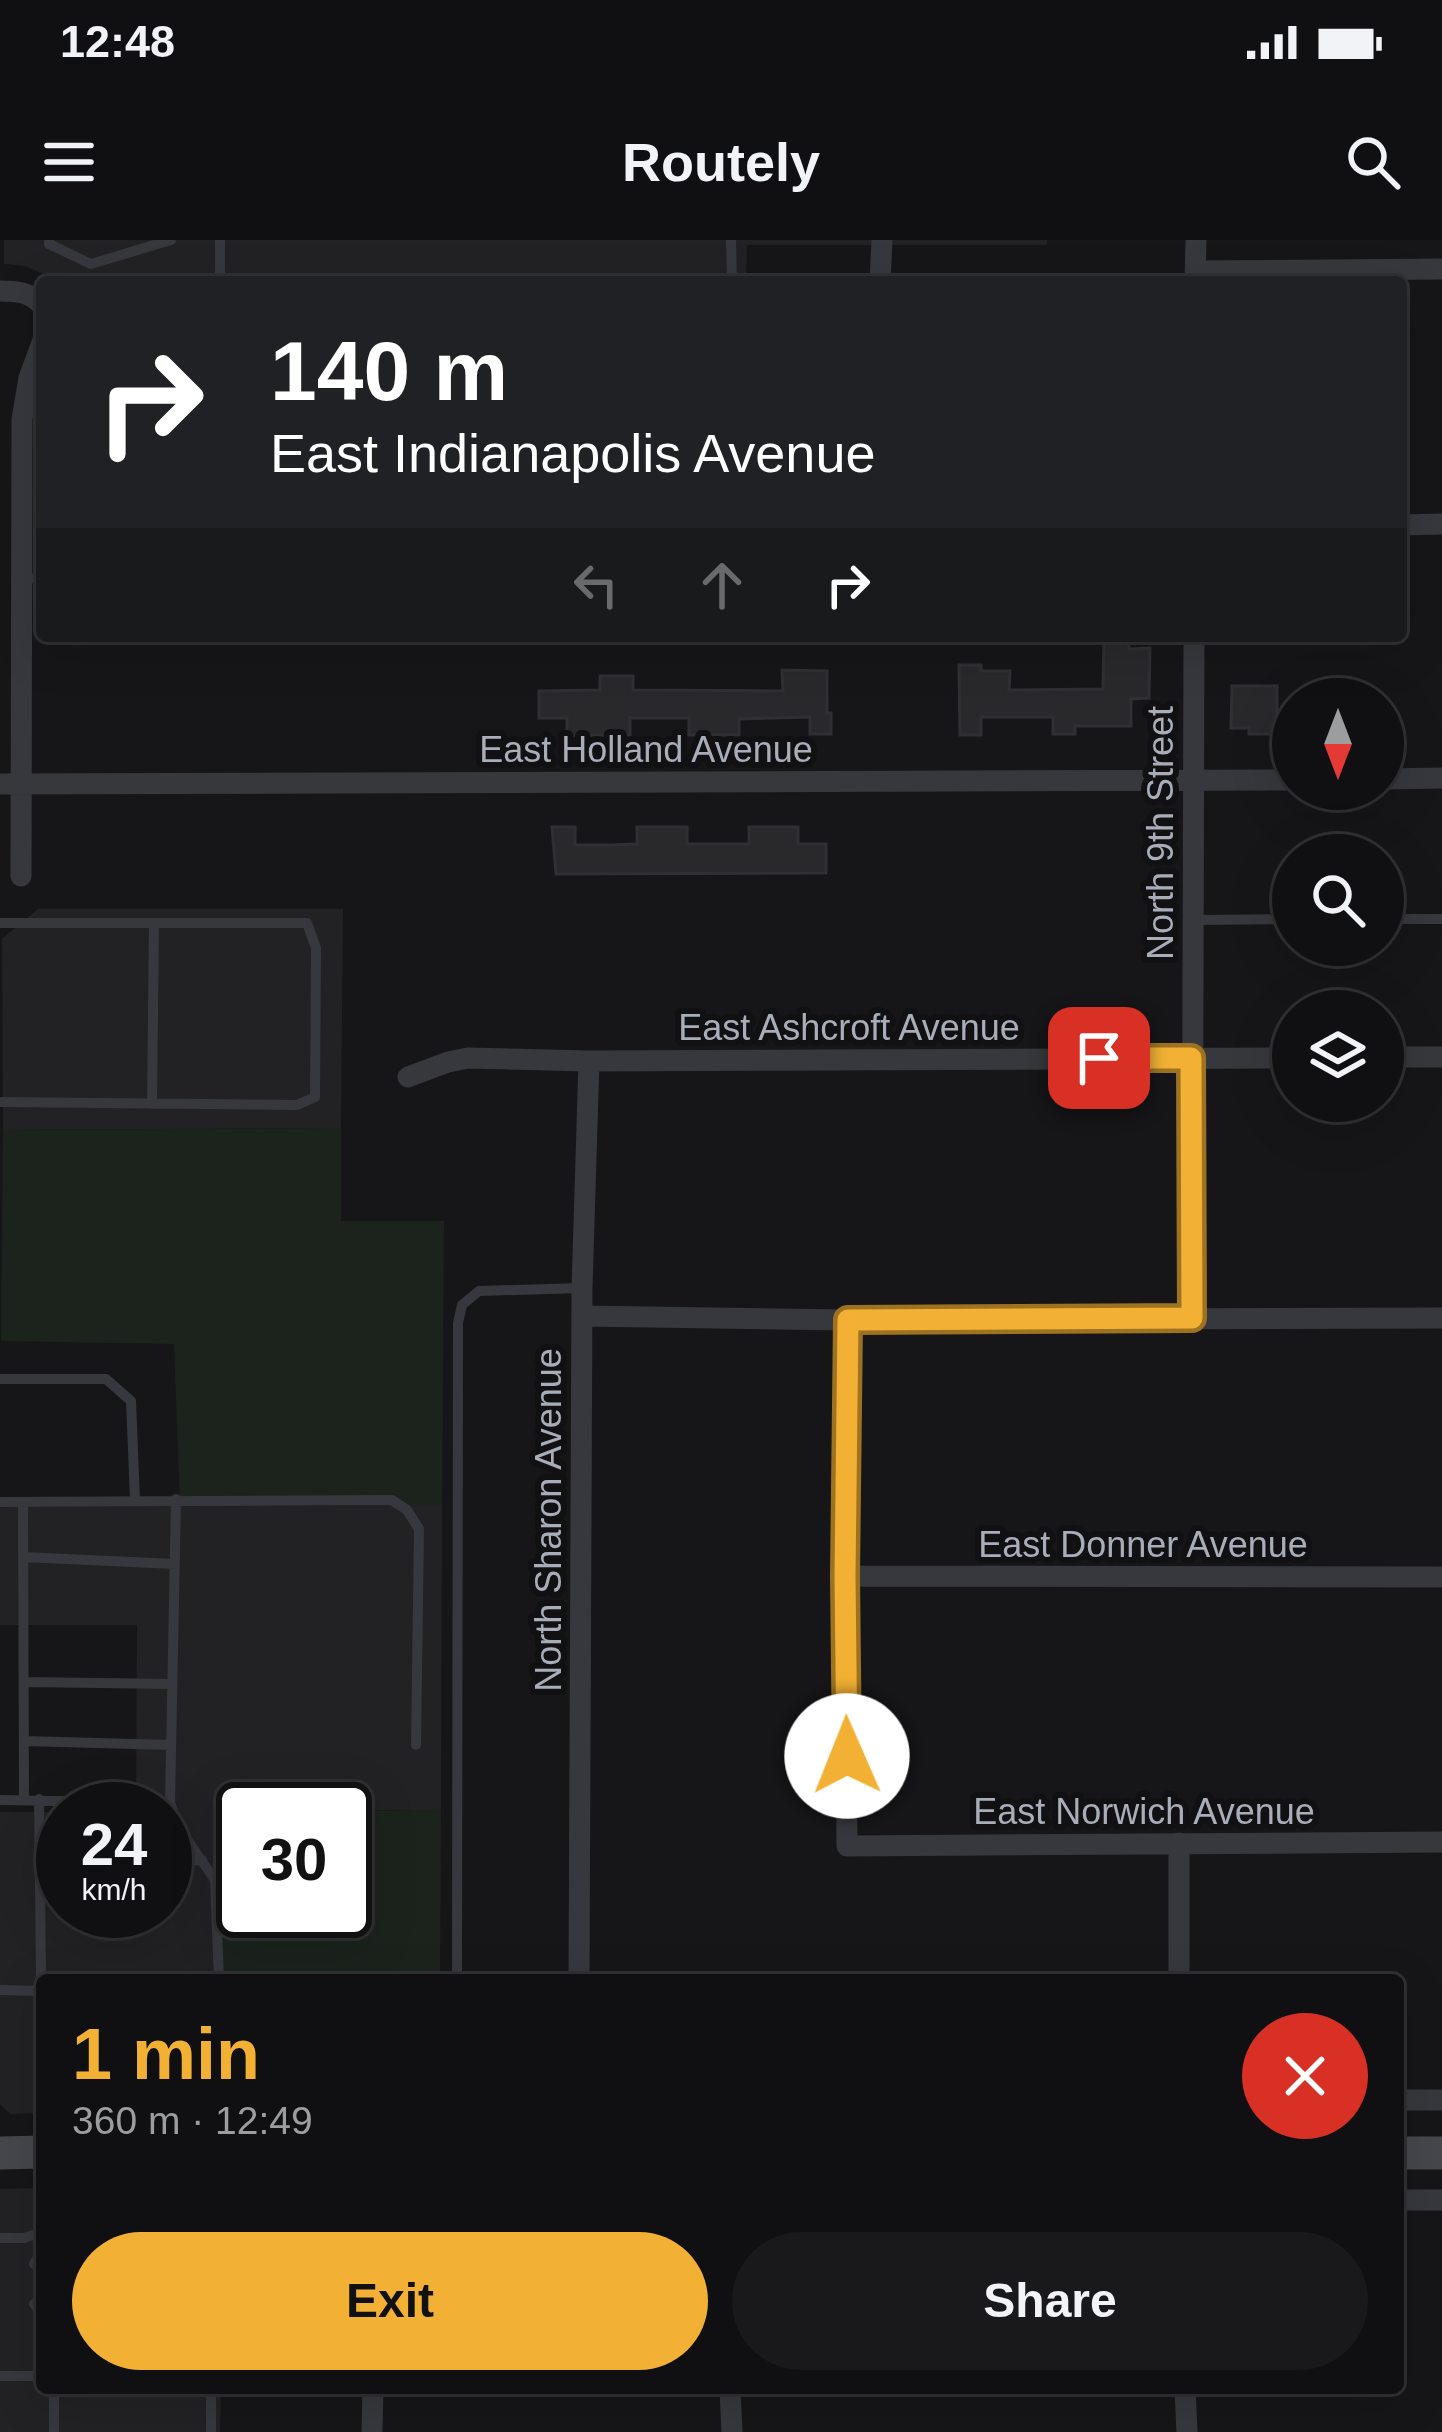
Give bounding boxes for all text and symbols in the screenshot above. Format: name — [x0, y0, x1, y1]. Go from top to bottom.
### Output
text: 12:48 — [60, 16, 175, 67]
icon: menu — [36, 129, 102, 195]
icon: search — [1340, 129, 1406, 195]
text: Routely — [622, 132, 820, 192]
icon: right — [72, 324, 228, 480]
text: 140 m — [270, 324, 508, 418]
text: East Indianapolis Avenue — [270, 423, 875, 483]
icon: left — [563, 552, 629, 618]
icon: ahead — [689, 552, 755, 618]
icon: right — [815, 552, 881, 618]
north arrow — [1272, 678, 1404, 810]
map controls — [1272, 678, 1404, 1122]
street label: North 9th Street — [1140, 706, 1181, 960]
street label: East Holland Avenue — [479, 729, 813, 770]
button: search — [1272, 834, 1404, 966]
button: layers — [1272, 990, 1404, 1122]
street label: East Ashcroft Avenue — [678, 1007, 1020, 1048]
pin — [1048, 1007, 1150, 1109]
icon: arrive — [1066, 1025, 1132, 1091]
street label: North Sharon Avenue — [528, 1348, 569, 1692]
street label: East Donner Avenue — [978, 1524, 1308, 1565]
position arrow — [784, 1693, 910, 1819]
speed limit sign: 30 — [216, 1782, 372, 1938]
street label: East Norwich Avenue — [973, 1791, 1315, 1832]
text: 24 — [81, 1811, 147, 1878]
text: km/h — [81, 1873, 147, 1906]
button: close — [1242, 2013, 1368, 2139]
text: 1 min — [72, 2014, 260, 2094]
text: 360 m · 12:49 — [72, 2099, 313, 2142]
button: Exit — [72, 2232, 708, 2370]
button: Share — [732, 2232, 1368, 2370]

